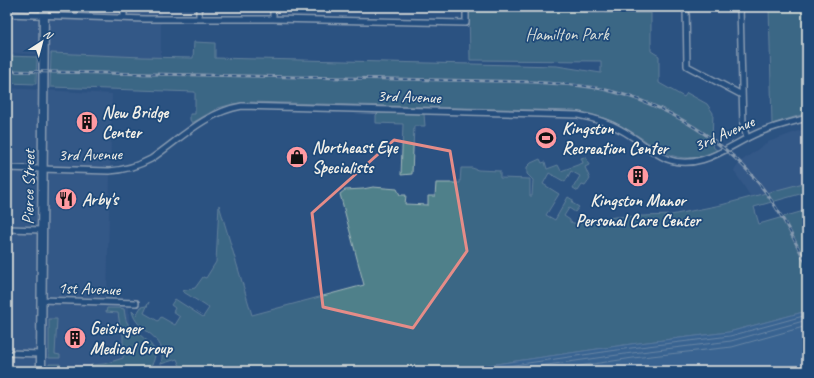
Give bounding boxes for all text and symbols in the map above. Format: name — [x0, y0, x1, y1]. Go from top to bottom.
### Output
north arrow — [22, 22, 62, 62]
park label: Hamilton Park — [526, 24, 610, 45]
text: N — [41, 26, 57, 43]
street label: 3rd Avenue — [377, 85, 443, 108]
place label: New Bridge Center — [102, 102, 170, 143]
building icon: New Bridge Center — [74, 109, 100, 135]
street label: 3rd Avenue — [691, 110, 759, 156]
place label: Kingston Recreation Center — [562, 118, 670, 159]
sports icon: Kingston Recreation Center — [533, 125, 559, 151]
place label: Northeast Eye Specialists — [312, 137, 400, 178]
street label: 3rd Avenue — [58, 143, 124, 166]
shop icon: Northeast Eye Specialists — [284, 144, 310, 170]
street label: Pierce Street — [17, 147, 40, 225]
building icon: Kingston Manor Personal Care Center — [625, 163, 651, 189]
restaurant icon: Arby's — [53, 186, 79, 212]
place label: Arby's — [82, 189, 120, 210]
place label: Kingston Manor Personal Care Center — [576, 190, 702, 231]
street label: 1st Avenue — [57, 277, 122, 300]
place label: Geisinger Medical Group — [90, 318, 174, 359]
building icon: Geisinger Medical Group — [62, 325, 88, 351]

